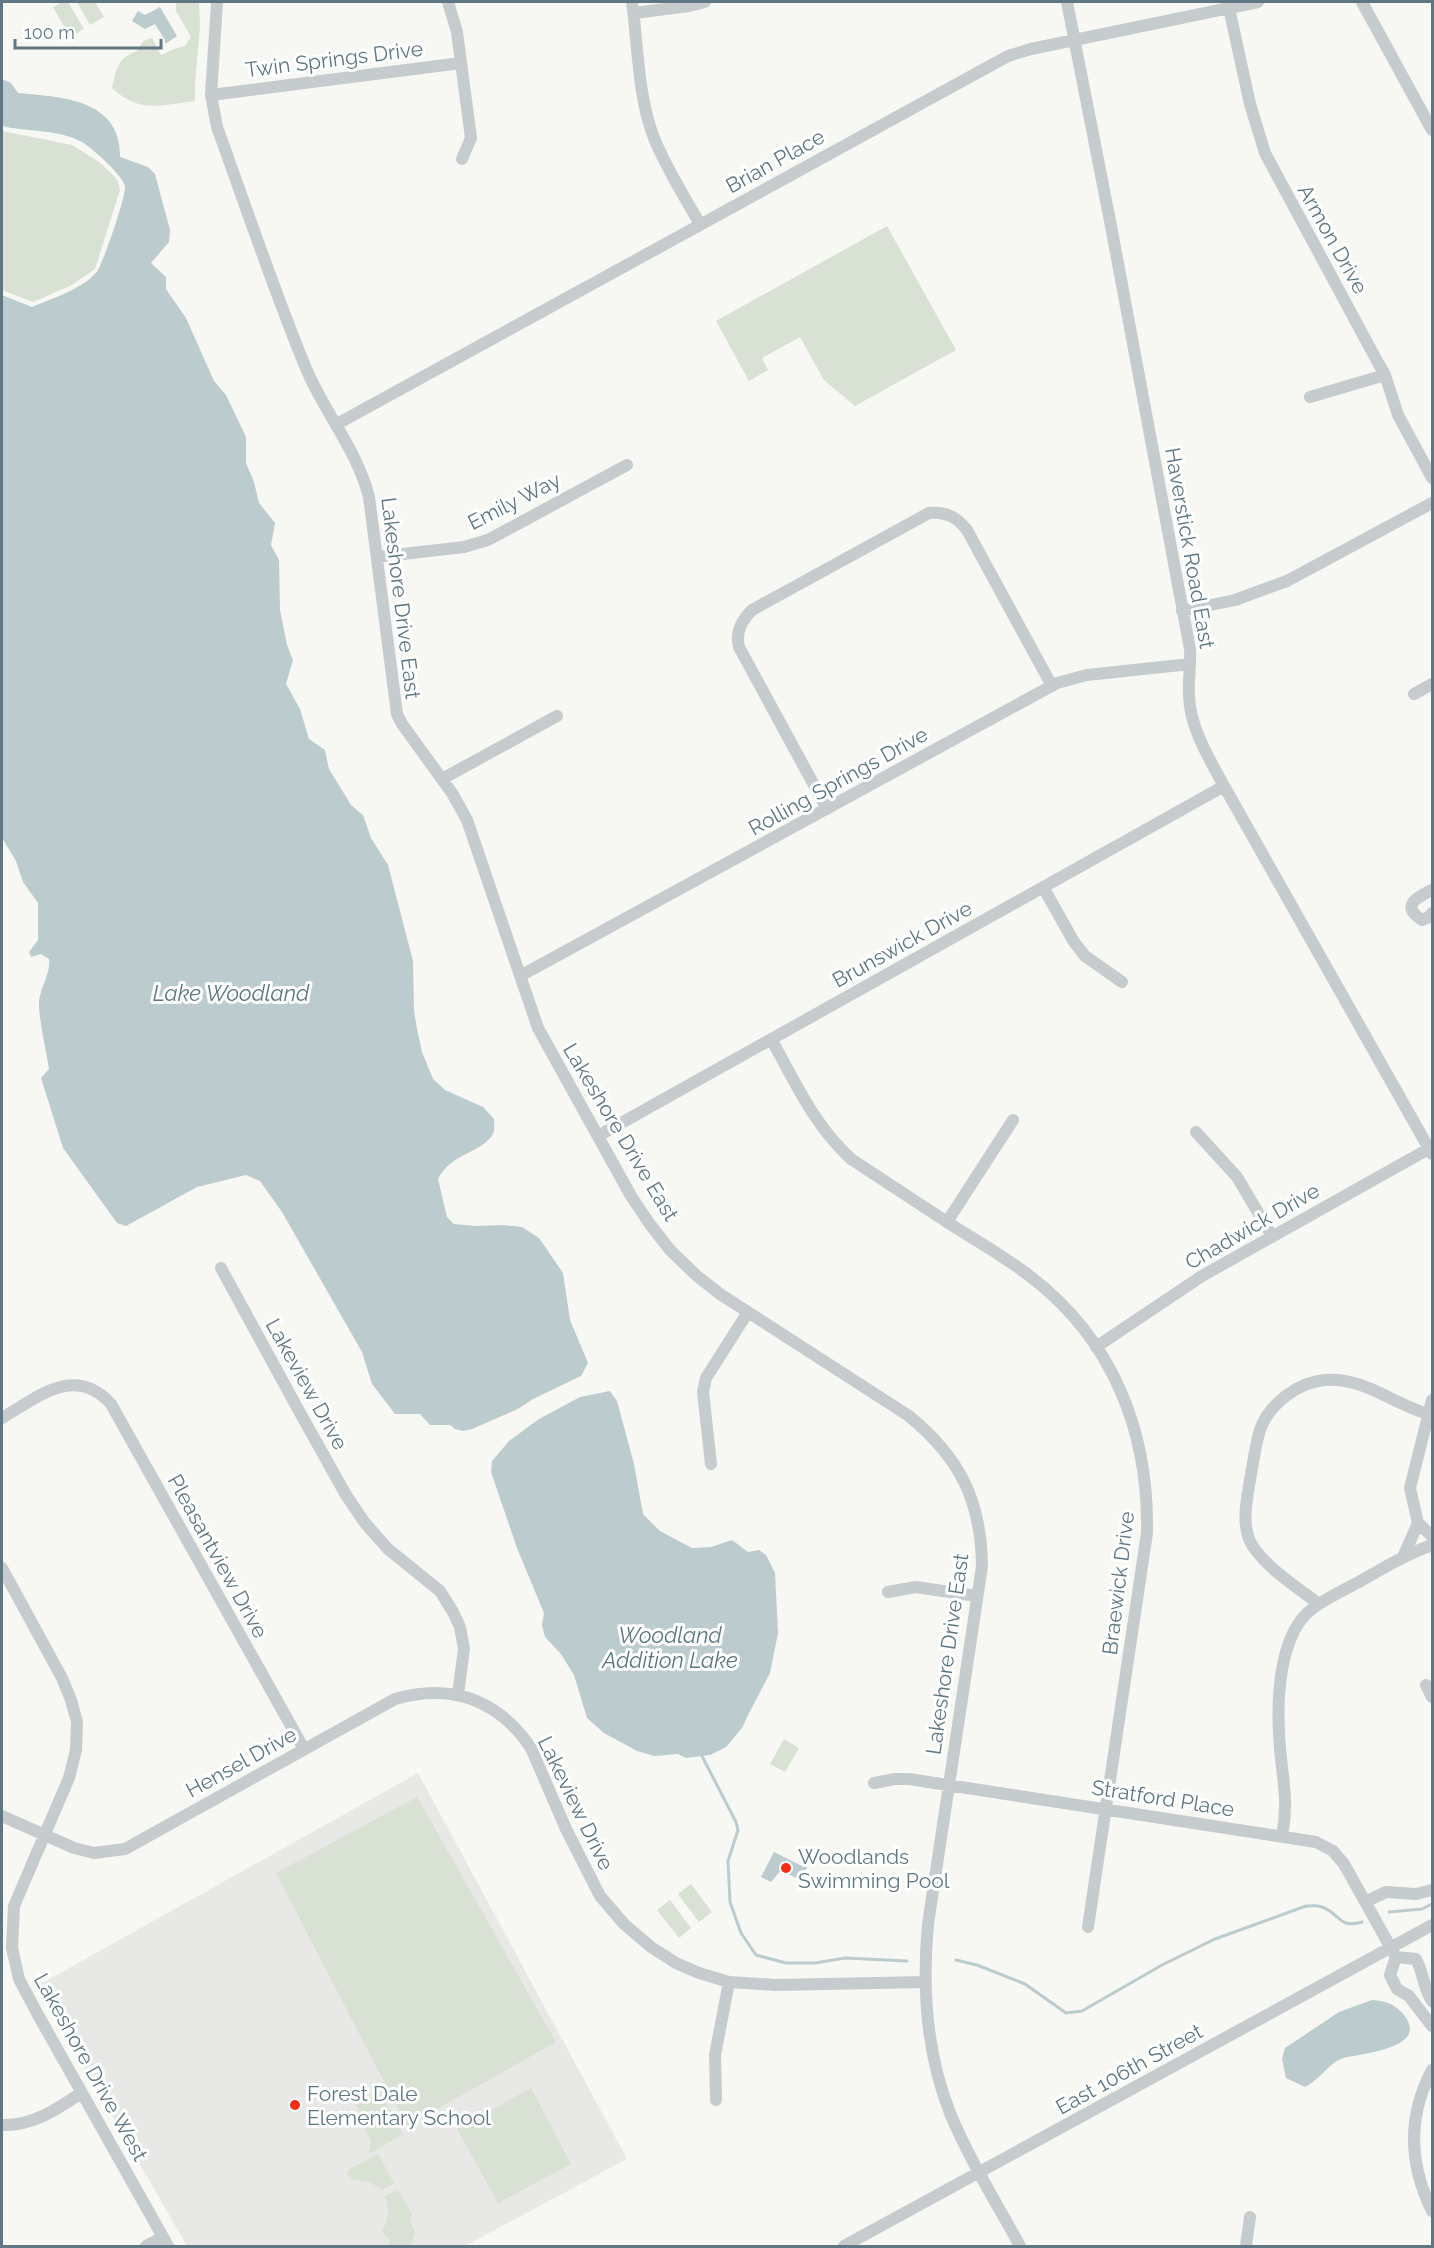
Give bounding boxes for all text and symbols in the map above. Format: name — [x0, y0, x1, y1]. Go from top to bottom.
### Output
scale bar — [15, 12, 160, 50]
text: 100 m — [24, 22, 75, 43]
street label: Twin Springs Drive — [244, 36, 424, 82]
street label: Brian Place — [721, 124, 829, 198]
street label: Armon Drive — [1293, 180, 1373, 298]
street label: Haverstick Road East — [1160, 445, 1220, 651]
street label: Emily Way — [463, 467, 565, 535]
street label: Lakeshore Drive East — [376, 496, 426, 700]
street label: Rolling Springs Drive — [744, 721, 932, 841]
street label: Brunswick Drive — [828, 895, 976, 993]
water label: Lake Woodland — [153, 980, 310, 1006]
street label: Lakeshore Drive East — [558, 1039, 684, 1225]
street label: Chadwick Drive — [1180, 1177, 1324, 1275]
street label: Lakeview Drive — [261, 1314, 353, 1454]
street label: Pleasantview Drive — [163, 1470, 273, 1642]
street label: Braewick Drive — [1097, 1510, 1139, 1656]
street label: Lakeshore Drive East — [920, 1552, 974, 1756]
water label: Woodland Addition Lake — [601, 1622, 738, 1673]
street label: Hensel Drive — [181, 1721, 301, 1803]
street label: Lakeview Drive — [533, 1732, 619, 1874]
street label: Stratford Place — [1090, 1774, 1236, 1822]
place label: Woodlands Swimming Pool — [798, 1844, 950, 1893]
marker: Woodlands Swimming Pool — [779, 1861, 793, 1875]
street label: Lakeshore Drive West — [29, 1969, 153, 2165]
street label: East 106th Street — [1051, 2018, 1207, 2120]
place label: Forest Dale Elementary School — [307, 2081, 491, 2130]
marker: Forest Dale Elementary School — [288, 2098, 302, 2112]

